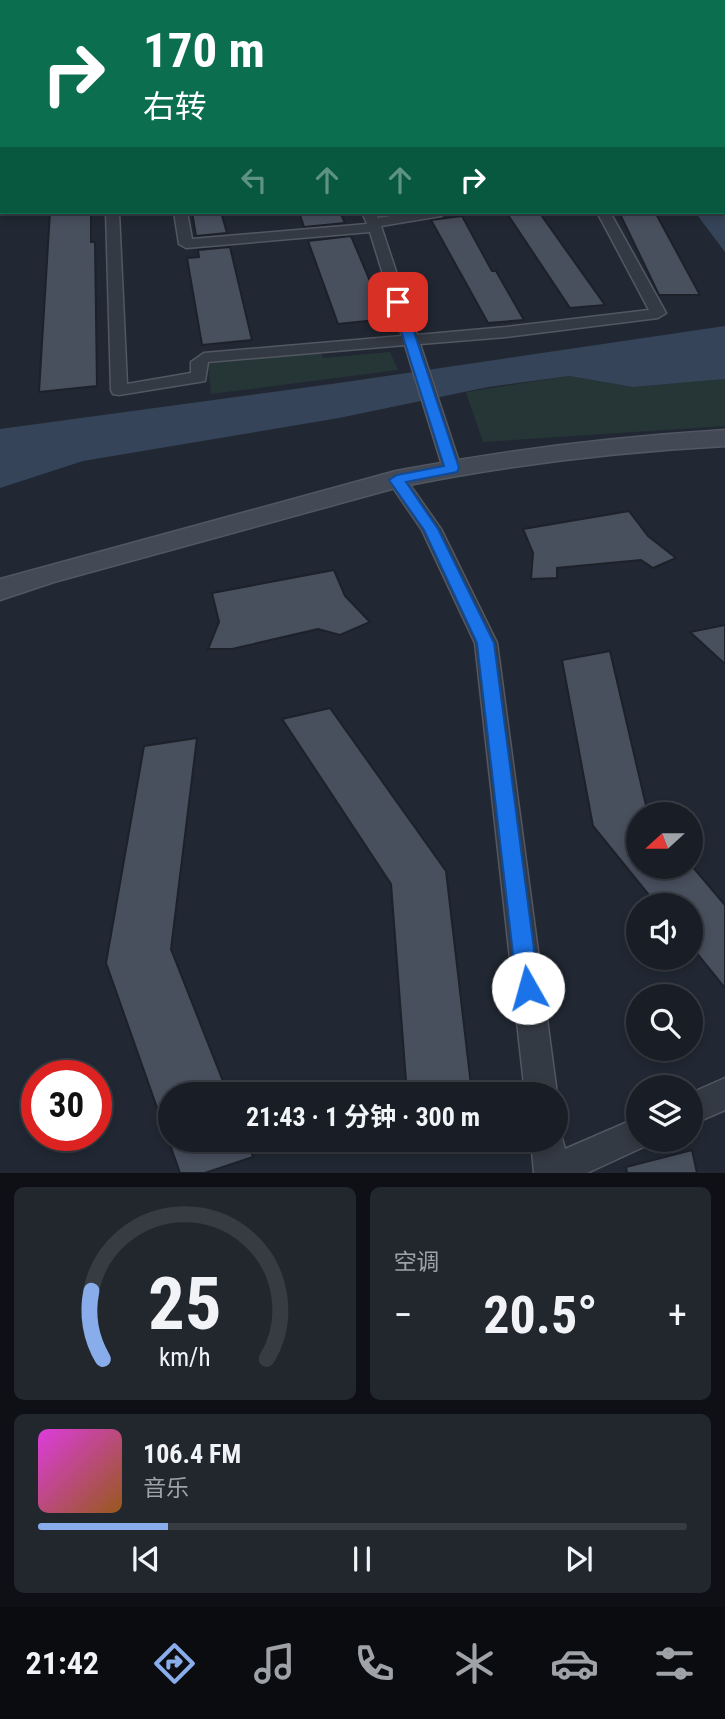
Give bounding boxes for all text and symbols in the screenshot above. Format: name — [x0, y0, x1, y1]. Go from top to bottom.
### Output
text: 170 m — [143, 22, 265, 79]
icon: right — [28, 28, 119, 119]
text: 右转 — [143, 88, 207, 126]
icon: left — [235, 161, 273, 199]
icon: ahead — [308, 161, 346, 199]
icon: ahead — [381, 161, 419, 199]
icon: right — [454, 161, 492, 199]
pin — [368, 272, 428, 332]
icon: arrive — [379, 283, 417, 321]
north arrow — [626, 802, 704, 878]
map controls — [626, 802, 703, 1152]
button: sound — [626, 893, 703, 970]
position arrow — [491, 951, 565, 1025]
button: search — [626, 984, 703, 1061]
speed limit sign: 30 — [21, 1060, 112, 1151]
button: layers — [626, 1075, 703, 1152]
text: 21:43 · 1 分钟 · 300 m — [246, 1102, 480, 1132]
text: 空调 — [394, 1249, 440, 1276]
text: 25 — [148, 1262, 222, 1348]
text: 20.5° — [483, 1285, 597, 1346]
text: − — [394, 1293, 413, 1337]
text: + — [668, 1293, 687, 1337]
text: km/h — [159, 1343, 210, 1372]
text: 106.4 FM — [143, 1439, 241, 1469]
text: 音乐 — [143, 1475, 189, 1502]
icon: previous — [127, 1540, 165, 1578]
icon: pause — [343, 1540, 381, 1578]
icon: next — [560, 1540, 598, 1578]
icon: directions — [150, 1639, 199, 1688]
icon: music — [250, 1639, 299, 1688]
icon: phone — [350, 1639, 399, 1688]
icon: climate — [450, 1639, 499, 1688]
icon: car — [550, 1639, 599, 1688]
icon: filters — [650, 1639, 699, 1688]
text: 21:42 — [26, 1644, 99, 1682]

